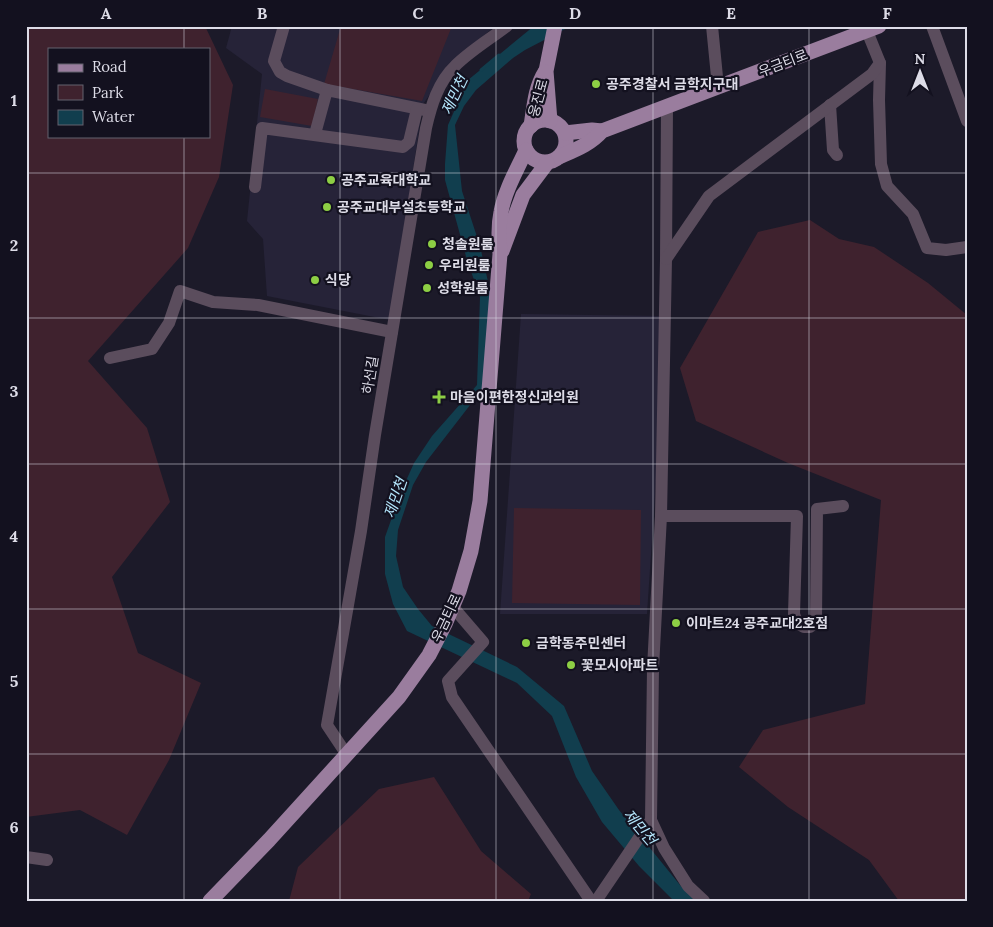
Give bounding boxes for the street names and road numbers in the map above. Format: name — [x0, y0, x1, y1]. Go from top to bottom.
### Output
street label: 우금티로 — [756, 45, 810, 81]
street label: 웅진로 — [524, 77, 552, 119]
street label: 하선길 — [358, 355, 382, 395]
street label: 우금티로 — [427, 591, 465, 645]

